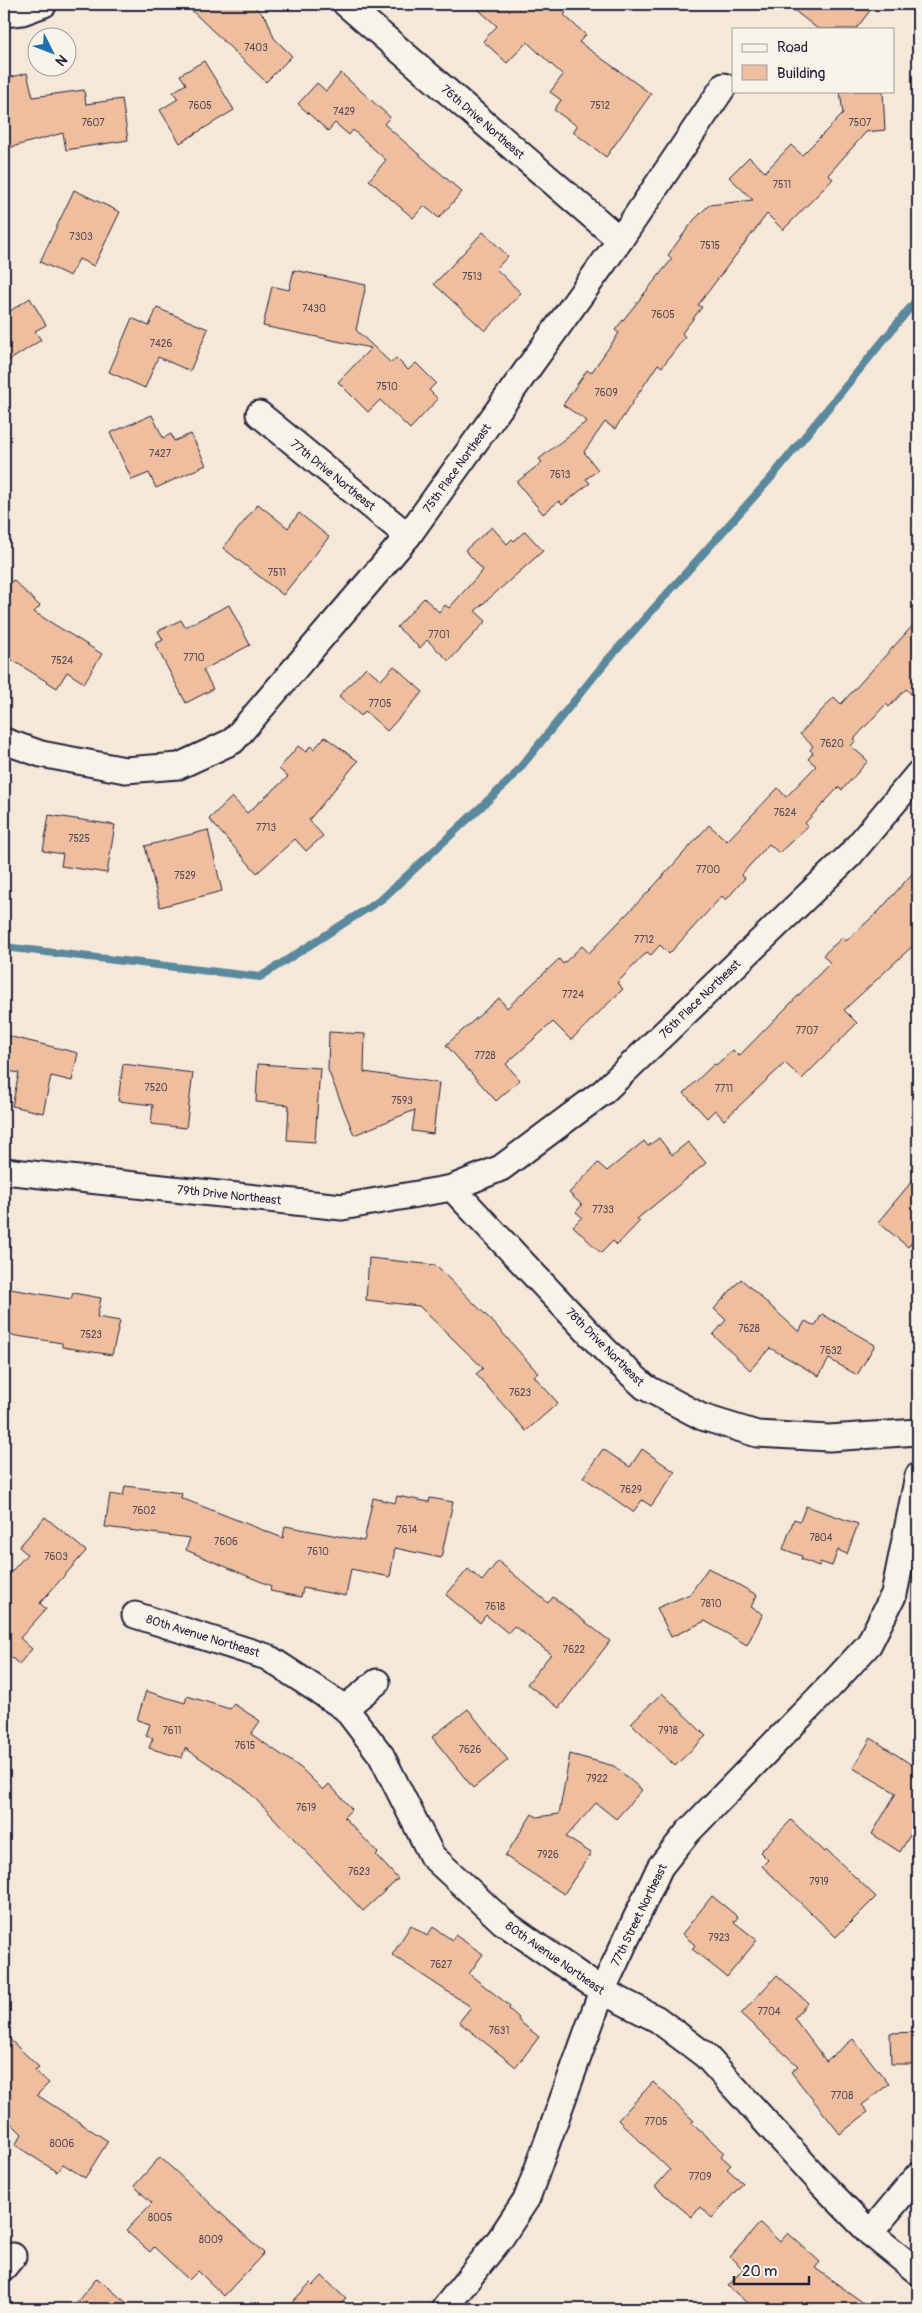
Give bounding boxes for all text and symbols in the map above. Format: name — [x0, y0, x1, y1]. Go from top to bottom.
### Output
north arrow — [28, 28, 78, 78]
legend — [732, 28, 894, 92]
text: Road — [777, 38, 808, 57]
house number: 7403 — [244, 42, 268, 54]
text: N — [52, 51, 71, 70]
text: Building — [777, 64, 825, 83]
street label: 76th Drive Northeast — [438, 82, 528, 163]
house number: 7605 — [188, 100, 212, 112]
house number: 7512 — [590, 100, 611, 112]
house number: 7429 — [333, 106, 355, 118]
house number: 7607 — [81, 117, 105, 129]
house number: 7507 — [849, 117, 872, 129]
house number: 7511 — [773, 179, 791, 191]
house number: 7303 — [69, 231, 93, 243]
house number: 7515 — [700, 240, 720, 252]
house number: 7513 — [462, 271, 483, 283]
house number: 7430 — [302, 303, 326, 315]
house number: 7605 — [651, 309, 675, 321]
house number: 7426 — [150, 338, 172, 350]
house number: 7510 — [376, 381, 398, 393]
house number: 7609 — [594, 387, 618, 399]
street label: 75th Place Northeast — [420, 421, 495, 516]
street label: 77th Drive Northeast — [287, 437, 378, 514]
house number: 7427 — [149, 448, 172, 460]
house number: 7613 — [550, 469, 571, 481]
house number: 7511 — [268, 567, 286, 579]
house number: 7701 — [428, 629, 450, 641]
house number: 7710 — [183, 652, 205, 664]
house number: 7524 — [51, 655, 73, 667]
house number: 7705 — [369, 698, 391, 710]
house number: 7620 — [820, 738, 844, 750]
house number: 7624 — [774, 807, 796, 819]
house number: 7713 — [256, 822, 276, 834]
house number: 7525 — [68, 833, 90, 845]
house number: 7700 — [696, 864, 720, 876]
house number: 7529 — [174, 870, 196, 882]
house number: 7712 — [634, 934, 654, 946]
street label: 76th Place Northeast — [657, 957, 744, 1042]
house number: 7724 — [562, 989, 584, 1001]
house number: 7707 — [796, 1025, 819, 1037]
house number: 7728 — [474, 1050, 496, 1062]
house number: 7520 — [144, 1082, 168, 1094]
house number: 7711 — [715, 1083, 733, 1095]
house number: 7593 — [391, 1095, 413, 1107]
street label: 79th Drive Northeast — [176, 1183, 282, 1208]
house number: 7733 — [592, 1204, 614, 1216]
street label: 78th Drive Northeast — [562, 1305, 647, 1390]
house number: 7628 — [738, 1323, 760, 1335]
house number: 7523 — [80, 1329, 102, 1341]
house number: 7632 — [820, 1345, 843, 1357]
house number: 7623 — [509, 1387, 531, 1399]
house number: 7629 — [620, 1484, 642, 1496]
house number: 7602 — [132, 1505, 156, 1517]
house number: 7614 — [397, 1524, 418, 1536]
house number: 7804 — [810, 1532, 833, 1544]
house number: 7606 — [214, 1536, 238, 1548]
house number: 7610 — [307, 1546, 329, 1558]
house number: 7603 — [44, 1551, 68, 1563]
house number: 7810 — [700, 1598, 722, 1610]
house number: 7618 — [485, 1601, 505, 1613]
street label: 80th Avenue Northeast — [144, 1612, 262, 1661]
house number: 7622 — [563, 1644, 586, 1656]
house number: 7611 — [163, 1725, 182, 1737]
house number: 7918 — [658, 1725, 678, 1737]
house number: 7615 — [235, 1740, 255, 1752]
house number: 7626 — [459, 1744, 481, 1756]
house number: 7922 — [586, 1773, 608, 1785]
house number: 7619 — [296, 1802, 316, 1814]
house number: 7926 — [537, 1849, 559, 1861]
street label: 77th Street Northeast — [608, 1861, 671, 1969]
house number: 7623 — [348, 1866, 370, 1878]
house number: 7919 — [809, 1876, 829, 1888]
street label: 80th Avenue Northeast — [502, 1918, 607, 1998]
house number: 7923 — [708, 1932, 730, 1944]
house number: 7627 — [430, 1959, 453, 1971]
house number: 7704 — [757, 2006, 781, 2018]
house number: 7631 — [489, 2025, 509, 2037]
house number: 7708 — [831, 2090, 853, 2102]
house number: 7705 — [645, 2116, 667, 2128]
house number: 8006 — [50, 2138, 74, 2150]
house number: 7709 — [689, 2171, 711, 2183]
house number: 8005 — [148, 2212, 172, 2224]
house number: 8009 — [199, 2234, 223, 2246]
scale bar — [734, 2253, 810, 2285]
text: 20 m — [742, 2262, 777, 2281]

